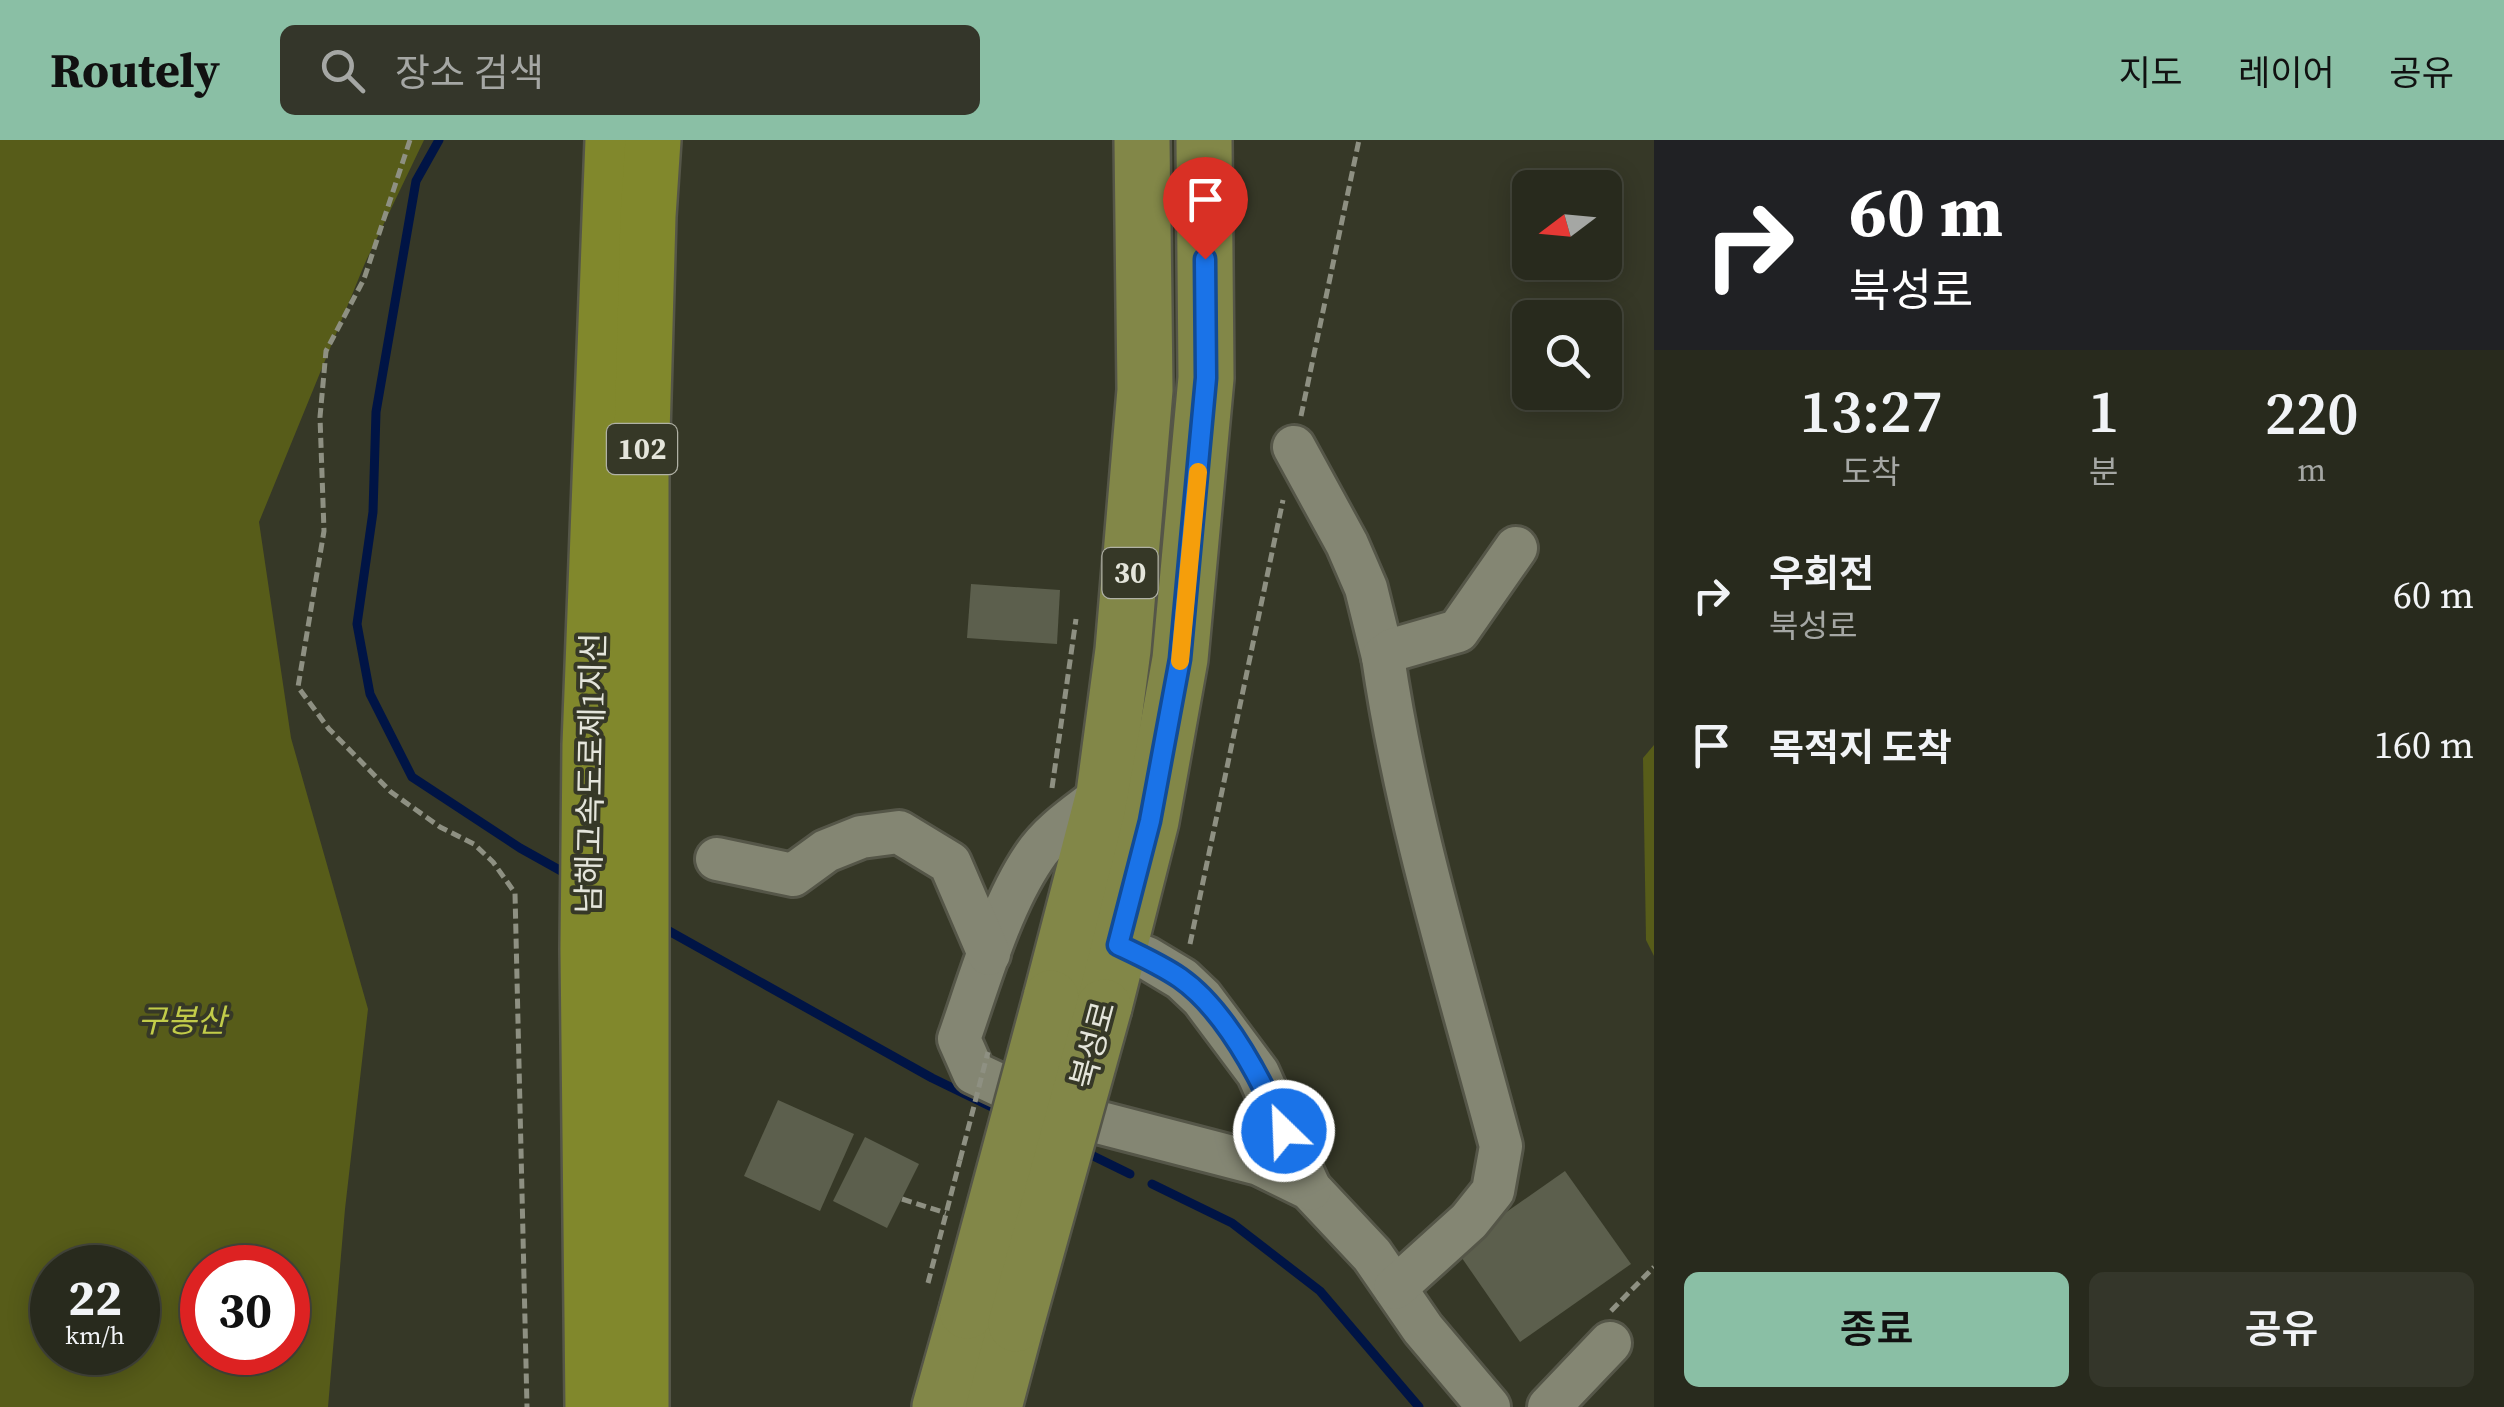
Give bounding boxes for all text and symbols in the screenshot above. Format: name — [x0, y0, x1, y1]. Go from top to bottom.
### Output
search box — [280, 25, 980, 115]
text: Routely — [50, 37, 220, 103]
icon: search — [315, 43, 370, 98]
text: 장소 검색 — [395, 47, 544, 99]
text: 지도 — [2119, 49, 2183, 97]
text: 레이어 — [2238, 49, 2335, 97]
text: 공유 — [2390, 49, 2454, 97]
pin — [1163, 157, 1248, 260]
text: 60 m — [1849, 163, 2003, 259]
north arrow — [1512, 170, 1622, 280]
map controls — [1512, 170, 1622, 410]
icon: arrive — [1178, 172, 1233, 227]
icon: right — [1684, 180, 1814, 310]
text: 북성로 — [1849, 259, 1973, 321]
button: search — [1512, 300, 1622, 410]
text: 13:27 — [1800, 370, 1942, 452]
text: 1 — [2088, 370, 2119, 452]
text: 220 — [2265, 372, 2358, 454]
road number: 102 — [607, 424, 677, 474]
text: m — [2297, 448, 2326, 492]
text: 도착 — [1842, 450, 1900, 494]
text: 분 — [2089, 450, 2118, 494]
road number: 30 — [1102, 548, 1158, 598]
text: 우회전 — [1769, 548, 1874, 600]
icon: right — [1684, 568, 1739, 623]
text: 60 m — [2393, 569, 2474, 621]
text: 북성로 — [1769, 604, 1857, 648]
street label: 남해고속도로제1지선 — [567, 632, 615, 914]
icon: arrive — [1684, 718, 1739, 773]
text: 160 m — [2374, 719, 2474, 771]
text: 목적지 도착 — [1769, 722, 1952, 774]
street label: 북성로 — [1060, 997, 1126, 1093]
park label: 구봉산 — [138, 999, 230, 1043]
position arrow — [1232, 1079, 1336, 1183]
speed limit sign: 30 — [180, 1245, 310, 1375]
text: 22 — [68, 1263, 122, 1332]
button: 종료 — [1684, 1272, 2069, 1387]
button: 공유 — [2089, 1272, 2474, 1387]
text: km/h — [65, 1318, 125, 1352]

